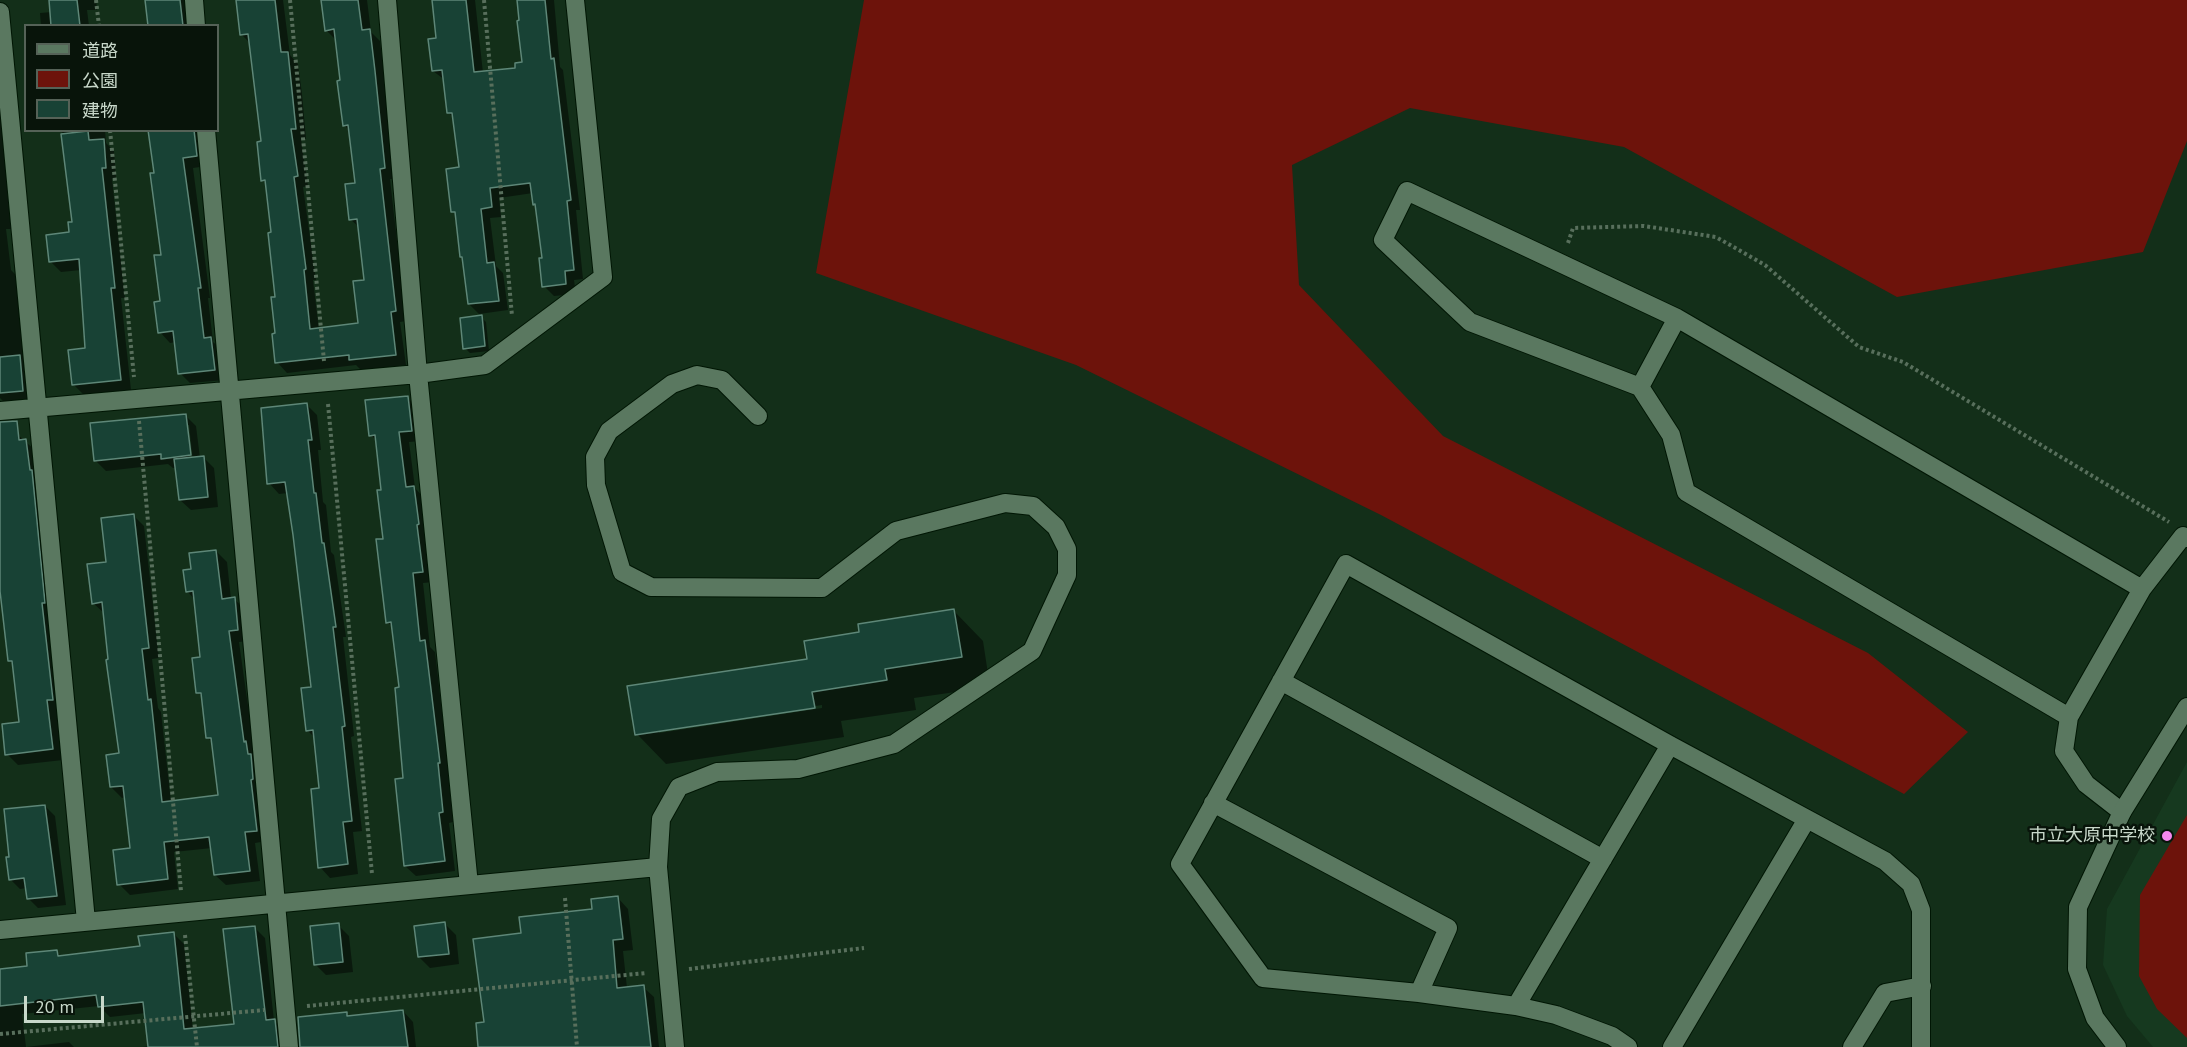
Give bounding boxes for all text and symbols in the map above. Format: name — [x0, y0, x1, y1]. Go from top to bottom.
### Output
legend — [24, 24, 219, 132]
text: 道路 — [82, 39, 118, 62]
text: 公園 — [82, 69, 118, 92]
text: 建物 — [82, 99, 118, 122]
place label: 市立大原中学校 — [2029, 825, 2155, 847]
marker: 市立大原中学校 — [2160, 829, 2174, 843]
scale bar — [27, 984, 106, 1022]
text: 20 m — [35, 995, 74, 1018]

